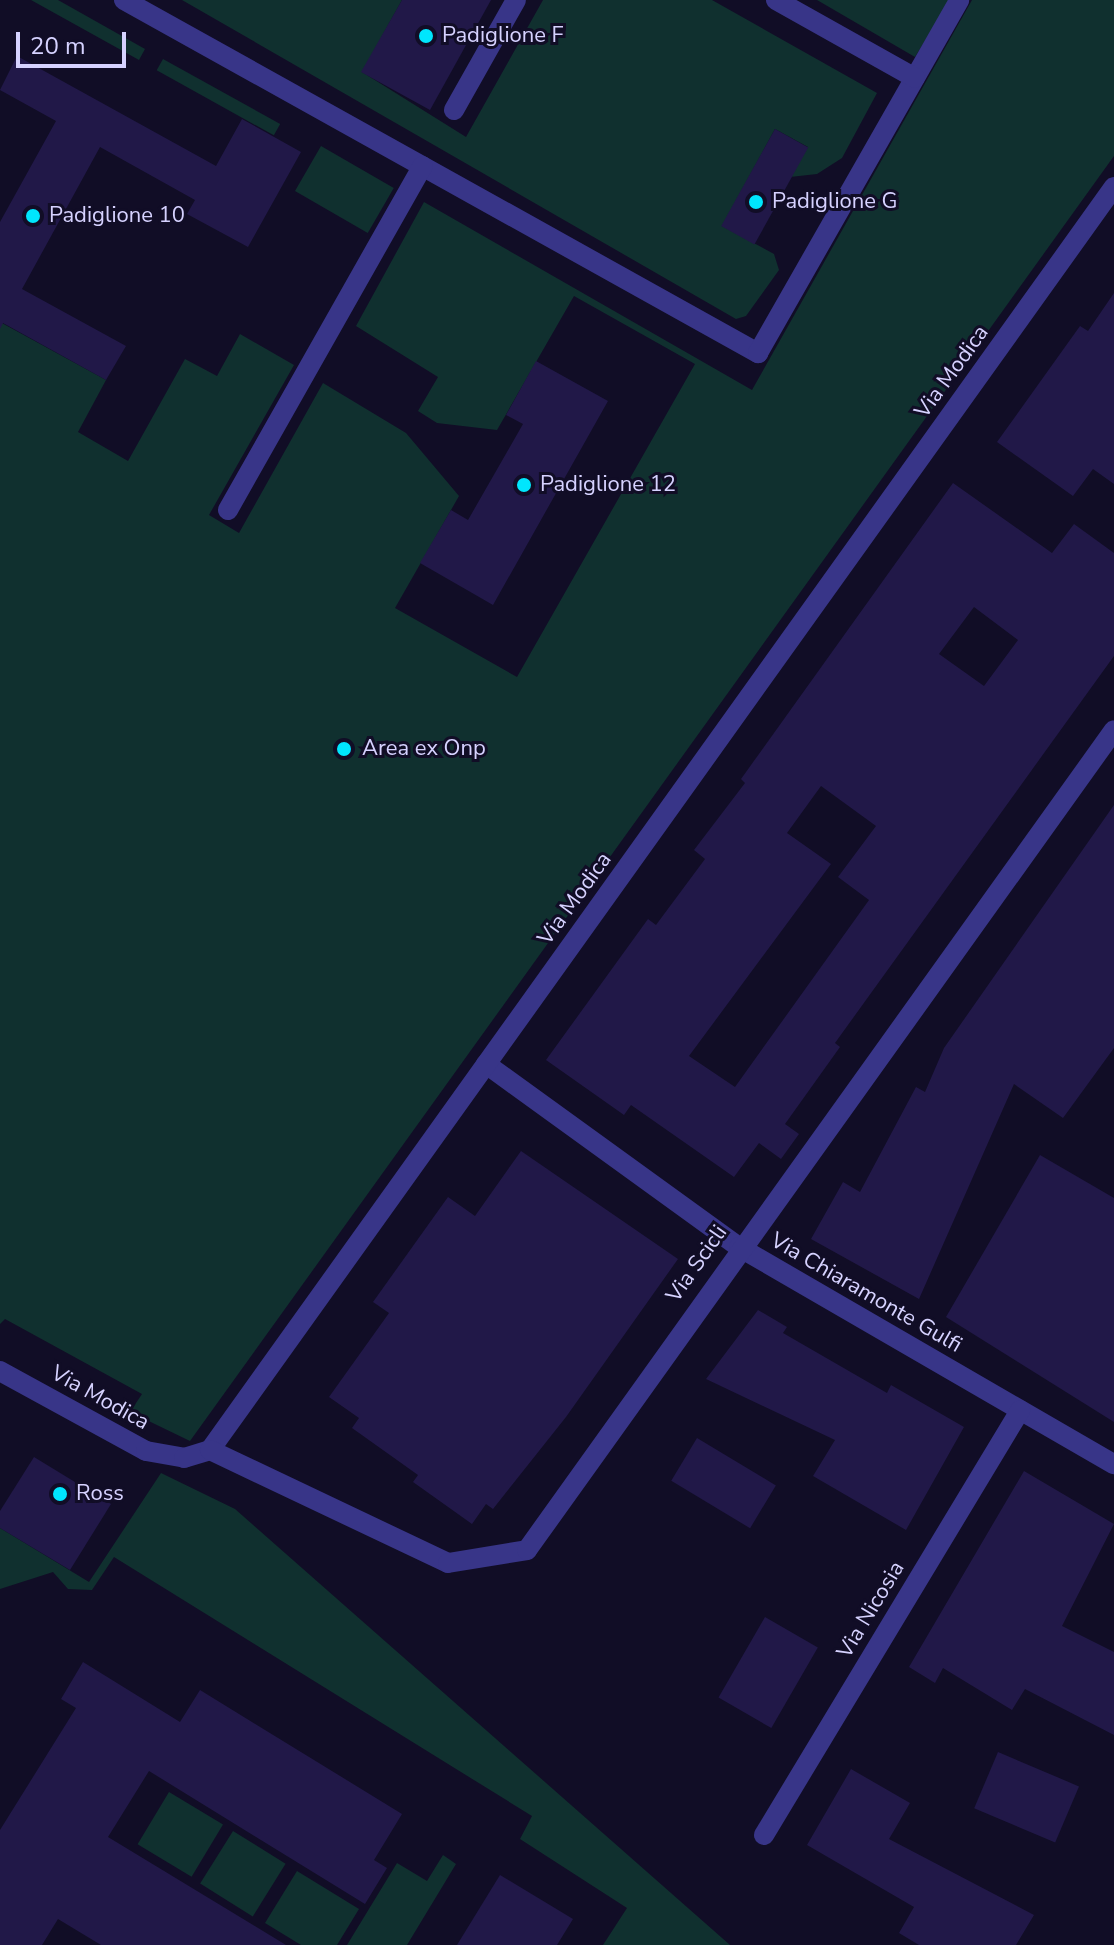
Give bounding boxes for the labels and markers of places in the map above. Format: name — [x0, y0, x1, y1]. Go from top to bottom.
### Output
place label: Padiglione F — [442, 23, 564, 49]
marker: Padiglione F — [417, 27, 435, 45]
place label: Padiglione G — [772, 189, 898, 215]
marker: Padiglione G — [747, 193, 765, 211]
place label: Padiglione 10 — [49, 203, 185, 229]
marker: Padiglione 10 — [24, 207, 42, 225]
place label: Padiglione 12 — [540, 472, 676, 498]
marker: Padiglione 12 — [515, 476, 533, 494]
place label: Area ex Onp — [362, 736, 486, 762]
marker: Area ex Onp — [333, 738, 355, 760]
place label: Ross — [76, 1481, 124, 1507]
marker: Ross — [51, 1485, 69, 1503]

